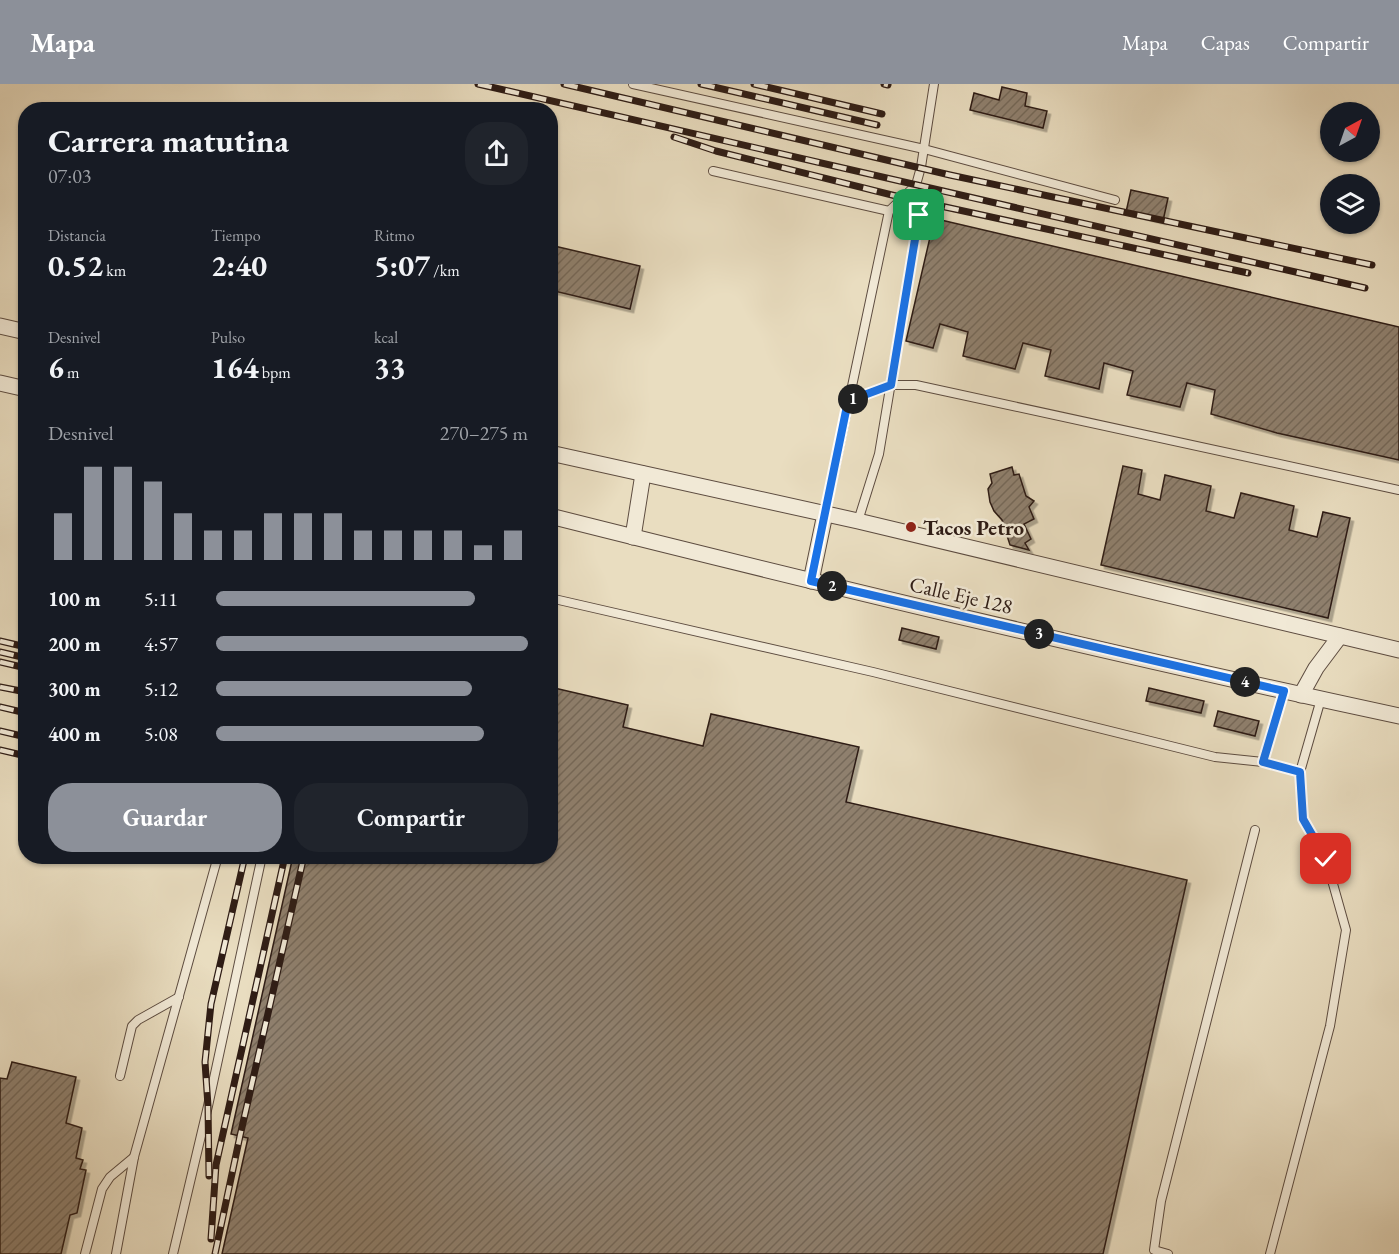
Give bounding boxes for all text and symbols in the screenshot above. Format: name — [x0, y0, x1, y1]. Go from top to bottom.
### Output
text: Mapa — [30, 24, 95, 60]
text: Mapa — [1122, 29, 1168, 56]
text: Capas — [1201, 29, 1250, 56]
text: Compartir — [1283, 29, 1369, 56]
north arrow — [1320, 102, 1380, 162]
map controls — [1320, 102, 1380, 234]
text: Carrera matutina — [48, 119, 289, 162]
button: share — [465, 122, 528, 185]
text: 07:03 — [48, 163, 91, 189]
button: layers — [1320, 174, 1380, 234]
pin — [893, 189, 944, 240]
icon: arrive — [902, 198, 935, 231]
text: Distancia — [48, 225, 106, 246]
text: Tiempo — [211, 225, 261, 246]
text: Ritmo — [374, 225, 415, 246]
text: 0.52 — [48, 246, 103, 285]
text: 2:40 — [211, 246, 267, 285]
text: 5:07 — [374, 246, 430, 285]
text: km — [103, 260, 126, 281]
text: /km — [430, 260, 460, 281]
text: Desnivel — [48, 327, 101, 348]
text: Pulso — [211, 327, 245, 348]
text: kcal — [374, 327, 398, 348]
text: 6 — [48, 348, 64, 387]
text: 164 — [211, 348, 259, 387]
text: 33 — [374, 348, 406, 387]
text: m — [64, 362, 80, 383]
text: bpm — [259, 362, 291, 383]
pin: 1 — [838, 384, 868, 414]
text: 1 — [849, 388, 857, 409]
text: Desnivel — [48, 420, 114, 446]
text: 270–275 m — [440, 420, 528, 446]
place label: Tacos Petro — [923, 514, 1024, 541]
marker: Tacos Petro — [904, 520, 918, 534]
street label: Calle Eje 128 — [907, 570, 1015, 620]
pin: 2 — [817, 571, 847, 601]
text: 2 — [828, 575, 836, 596]
text: 100 m — [48, 586, 101, 612]
text: 5:11 — [144, 586, 178, 612]
pin: 3 — [1024, 619, 1054, 649]
text: 3 — [1035, 623, 1043, 644]
text: 200 m — [48, 631, 101, 657]
text: 4:57 — [144, 631, 178, 657]
pin: 4 — [1230, 667, 1260, 697]
text: 4 — [1241, 671, 1249, 692]
text: 300 m — [48, 676, 101, 702]
text: 5:12 — [144, 676, 178, 702]
text: 400 m — [48, 721, 101, 747]
text: 5:08 — [144, 721, 178, 747]
button: Guardar — [48, 783, 282, 852]
button: Compartir — [294, 783, 528, 852]
pin — [1300, 833, 1351, 884]
icon: check — [1309, 842, 1342, 875]

